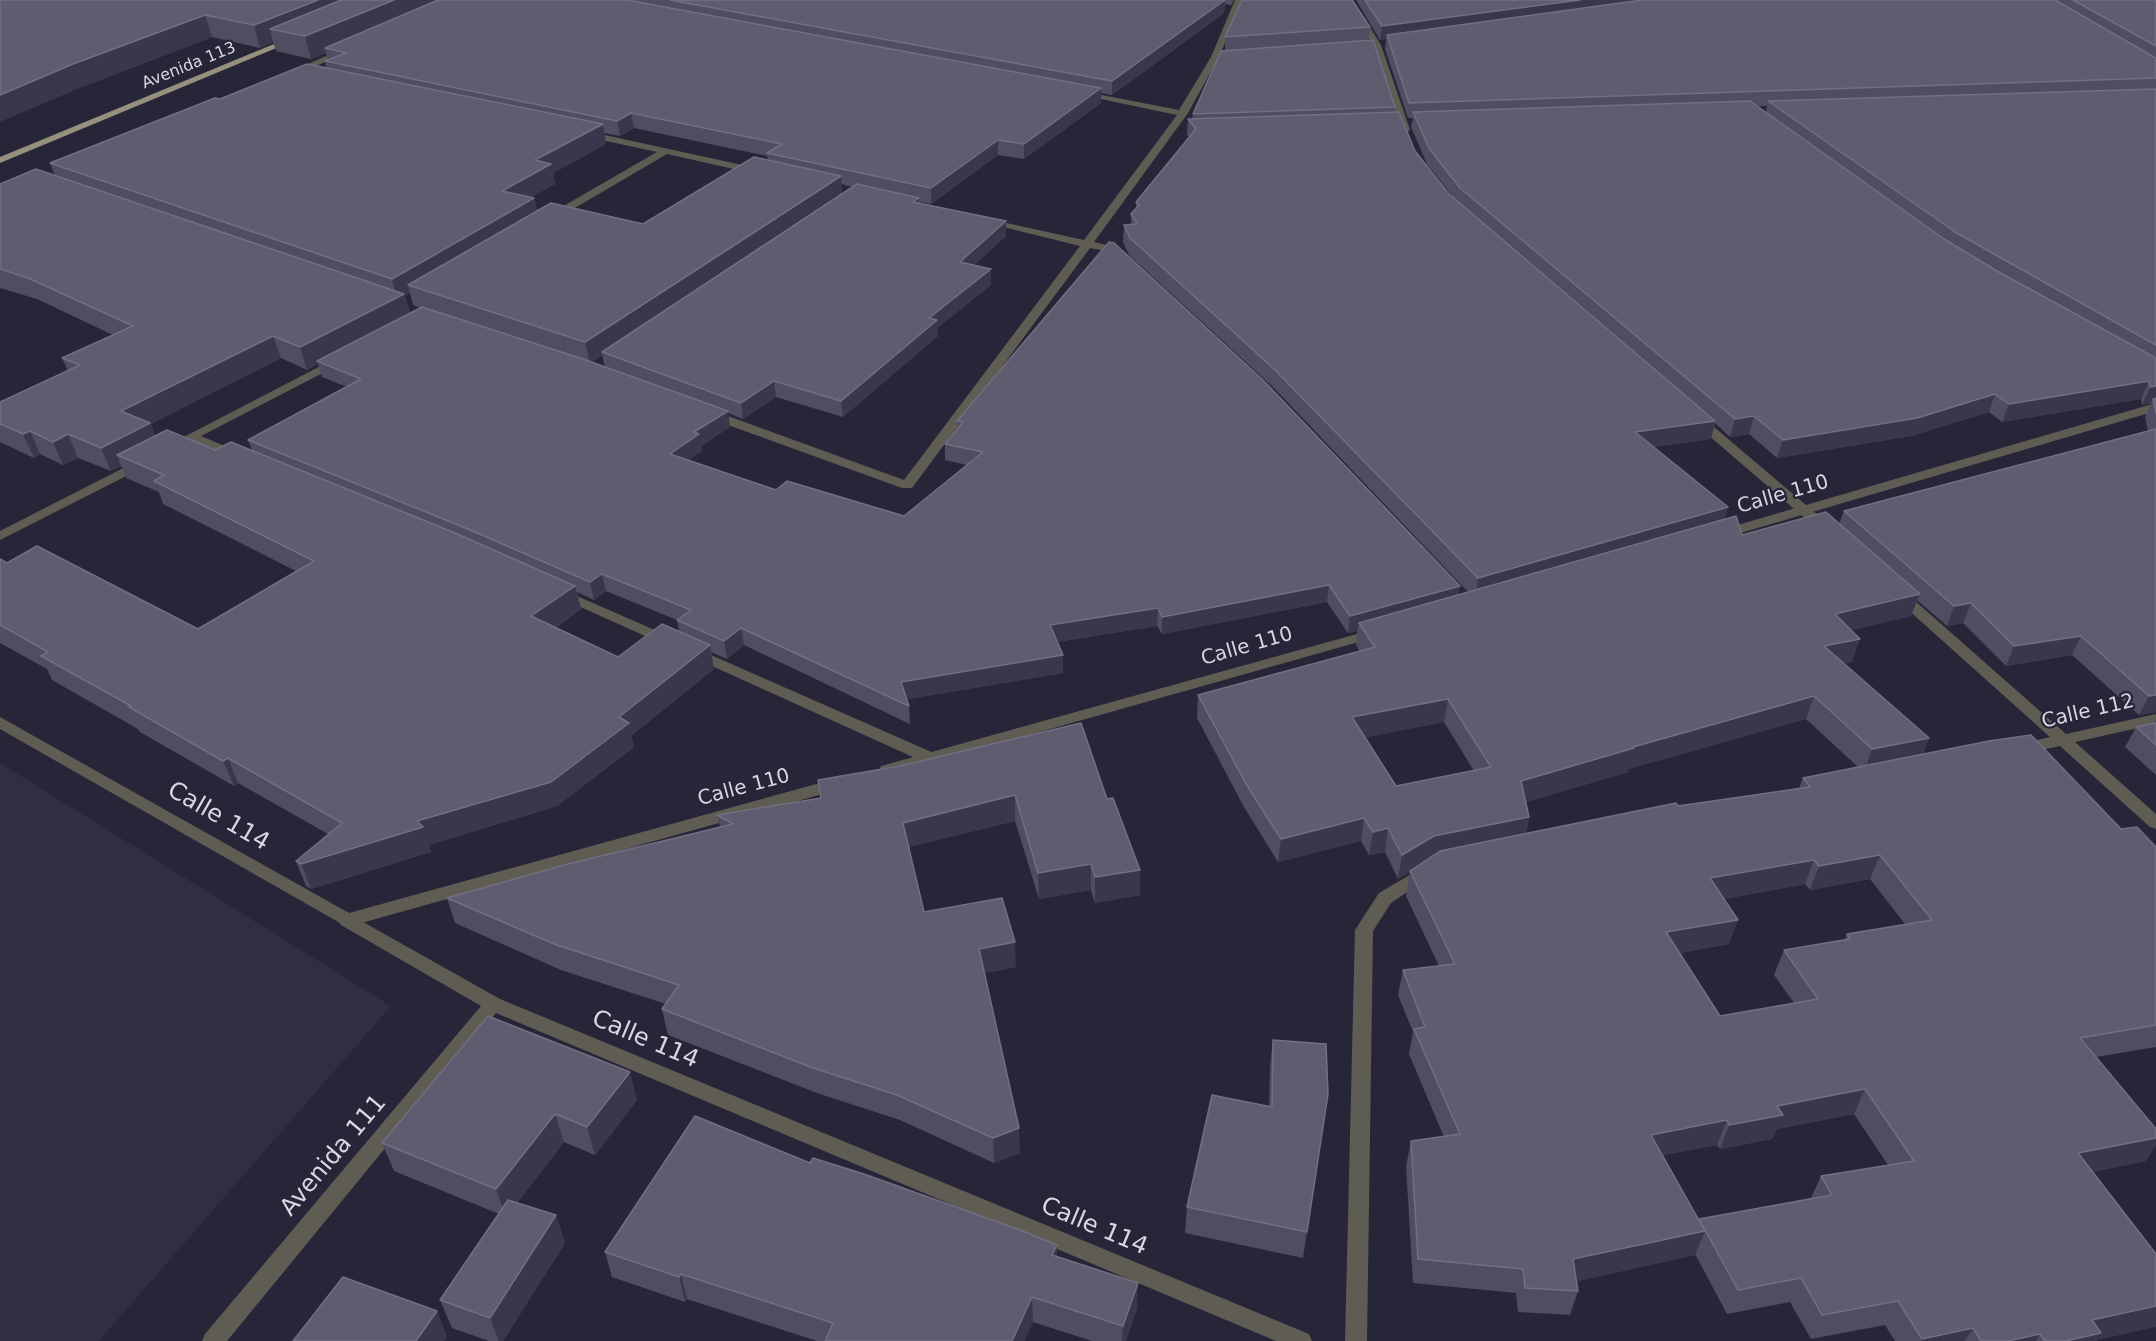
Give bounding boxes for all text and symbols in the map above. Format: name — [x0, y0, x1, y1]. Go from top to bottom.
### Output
street label: Avenida 113 — [139, 38, 239, 94]
street label: Calle 110 — [1734, 470, 1832, 520]
street label: Calle 110 — [1198, 622, 1296, 672]
street label: Calle 112 — [2039, 690, 2137, 734]
street label: Calle 110 — [695, 764, 793, 812]
street label: Calle 114 — [162, 776, 274, 858]
street label: Calle 114 — [587, 1005, 703, 1075]
street label: Avenida 111 — [275, 1090, 393, 1222]
street label: Calle 114 — [1036, 1192, 1152, 1262]

